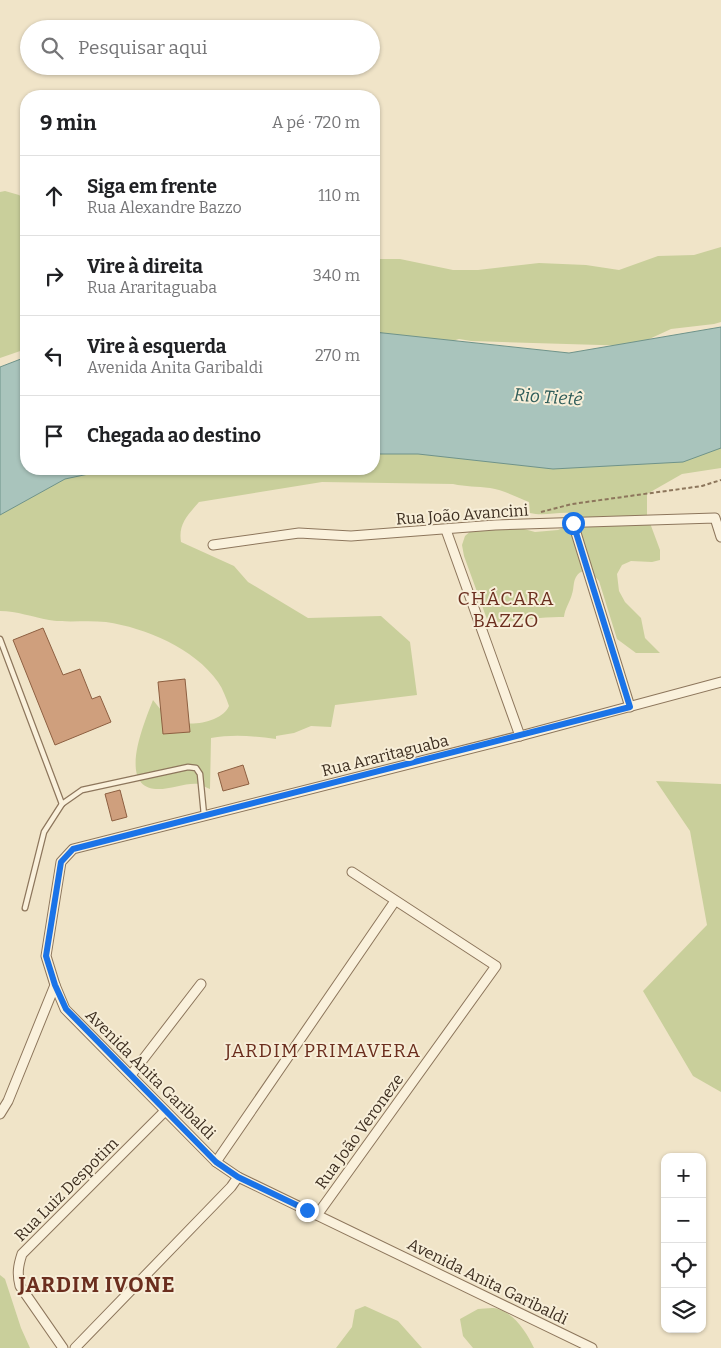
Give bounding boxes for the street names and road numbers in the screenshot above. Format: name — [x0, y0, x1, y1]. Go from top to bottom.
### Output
street label: Rua João Avancini — [395, 500, 529, 529]
street label: Rua Araritaguaba — [320, 730, 451, 780]
street label: Avenida Anita Garibaldi — [82, 1005, 220, 1143]
street label: Rua João Veroneze — [311, 1070, 407, 1192]
street label: Rua Luiz Despotim — [11, 1134, 122, 1245]
street label: Avenida Anita Garibaldi — [405, 1234, 571, 1329]

